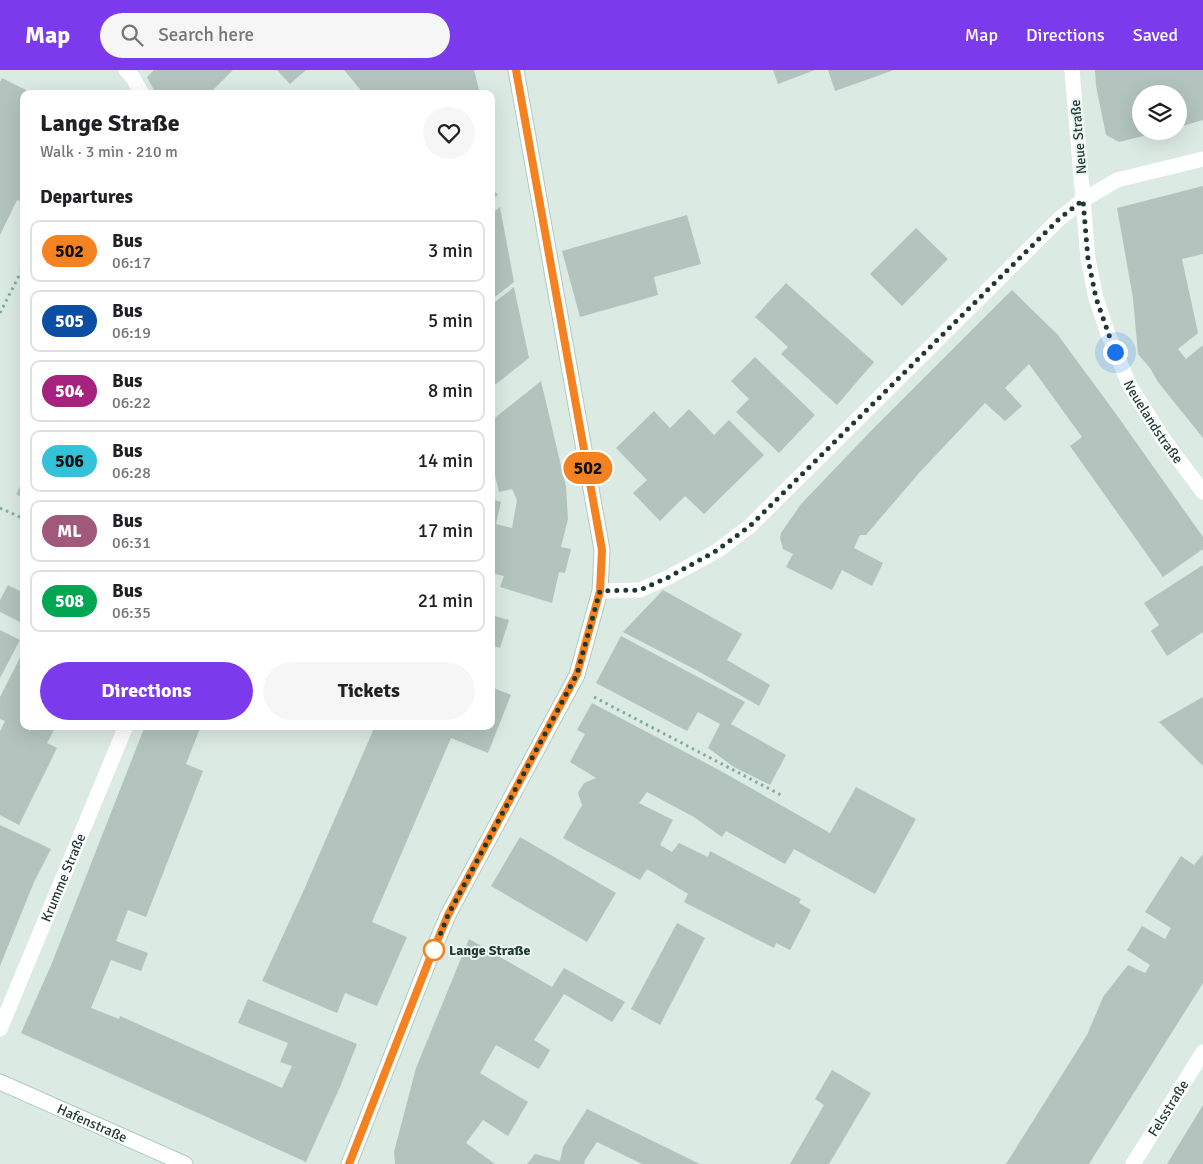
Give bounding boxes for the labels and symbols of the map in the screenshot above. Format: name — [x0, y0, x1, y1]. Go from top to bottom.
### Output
street label: Neue Straße — [1067, 99, 1090, 175]
your location — [1103, 340, 1128, 365]
street label: Neuelandstraße — [1120, 378, 1187, 467]
line badge: 502 — [559, 452, 617, 484]
street label: Krumme Straße — [37, 831, 89, 925]
marker: Lange Straße — [423, 939, 445, 961]
place label: Lange Straße — [449, 942, 531, 959]
street label: Felsstraße — [1144, 1077, 1192, 1140]
street label: Hafenstraße — [55, 1100, 130, 1146]

